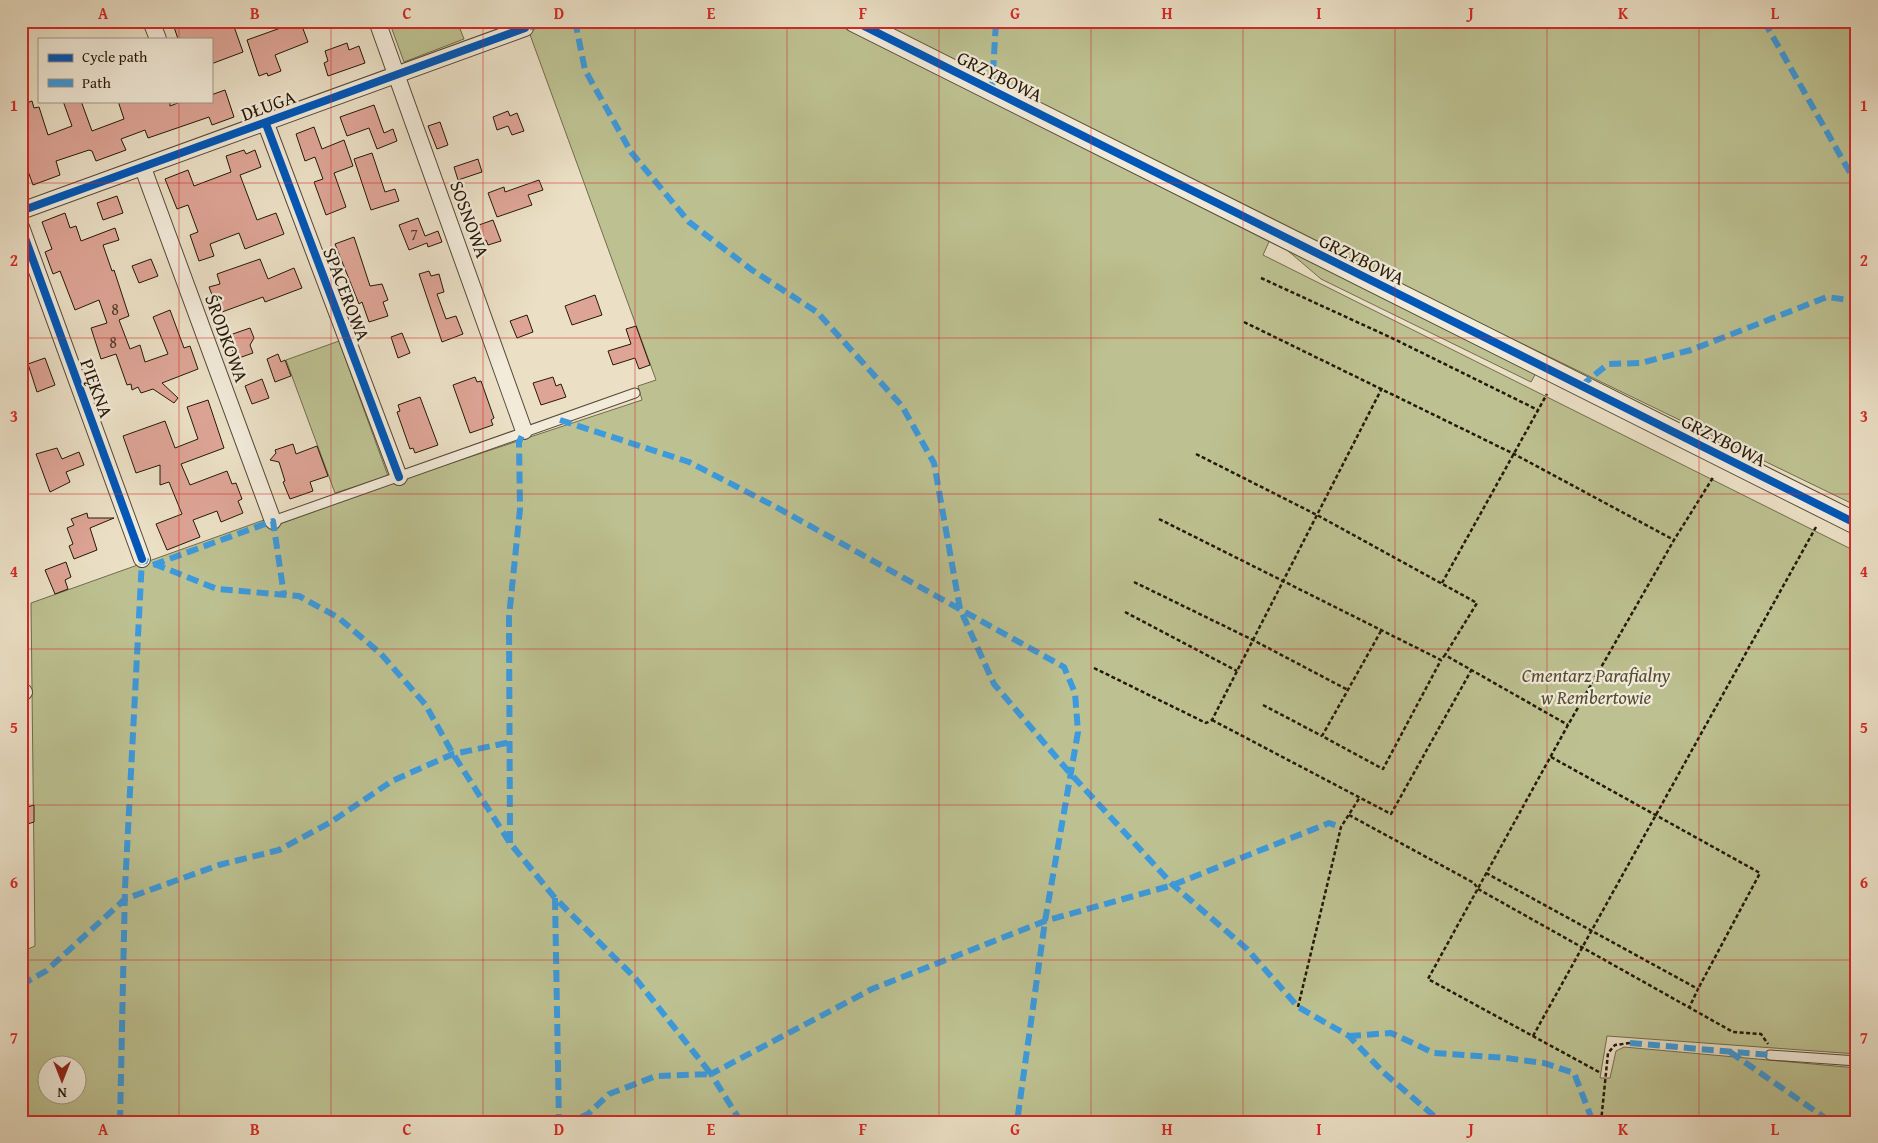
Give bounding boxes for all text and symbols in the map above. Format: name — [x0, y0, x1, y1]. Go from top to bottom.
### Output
text: A — [98, 1, 109, 25]
text: B — [250, 1, 260, 25]
text: C — [402, 1, 412, 25]
text: D — [554, 1, 564, 25]
text: E — [707, 1, 716, 25]
text: F — [859, 1, 867, 25]
text: G — [1010, 1, 1020, 25]
text: H — [1161, 1, 1173, 25]
text: I — [1316, 1, 1322, 25]
text: J — [1465, 1, 1474, 25]
text: K — [1618, 1, 1629, 25]
text: L — [1771, 1, 1780, 25]
legend — [38, 38, 212, 102]
street label: GRZYBOWA — [952, 43, 1048, 109]
text: Cycle path — [82, 46, 148, 67]
text: Path — [82, 72, 111, 93]
street label: DŁUGA — [237, 82, 300, 128]
text: 1 — [10, 93, 18, 117]
text: 1 — [1860, 93, 1868, 117]
street label: SOSNOWA — [443, 177, 497, 262]
house number: 7 — [410, 222, 418, 246]
street label: GRZYBOWA — [1314, 226, 1410, 292]
street label: SPACEROWA — [316, 243, 378, 345]
text: 2 — [10, 248, 18, 272]
text: 2 — [1860, 248, 1868, 272]
street label: ŚRODKOWA — [198, 290, 256, 386]
house number: 8 — [111, 297, 119, 321]
house number: 8 — [109, 330, 117, 354]
street label: PIĘKNA — [73, 355, 121, 422]
text: 3 — [10, 404, 18, 428]
text: 3 — [1860, 404, 1868, 428]
street label: GRZYBOWA — [1677, 407, 1772, 474]
text: 4 — [10, 559, 18, 583]
text: 4 — [1860, 559, 1868, 583]
park label: Cmentarz Parafialny w Rembertowie — [1522, 661, 1671, 711]
text: 5 — [10, 715, 18, 739]
text: 5 — [1860, 715, 1868, 739]
text: 6 — [10, 870, 18, 894]
text: 6 — [1860, 870, 1868, 894]
text: 7 — [10, 1025, 18, 1049]
text: 7 — [1860, 1025, 1868, 1049]
north arrow — [38, 1056, 88, 1106]
text: N — [57, 1083, 67, 1103]
text: A — [98, 1117, 109, 1141]
text: B — [250, 1117, 260, 1141]
text: C — [402, 1117, 412, 1141]
text: D — [554, 1117, 564, 1141]
text: E — [707, 1117, 716, 1141]
text: F — [859, 1117, 867, 1141]
text: G — [1010, 1117, 1020, 1141]
text: H — [1161, 1117, 1173, 1141]
text: I — [1316, 1117, 1322, 1141]
text: J — [1465, 1117, 1474, 1141]
text: K — [1618, 1117, 1629, 1141]
text: L — [1771, 1117, 1780, 1141]

